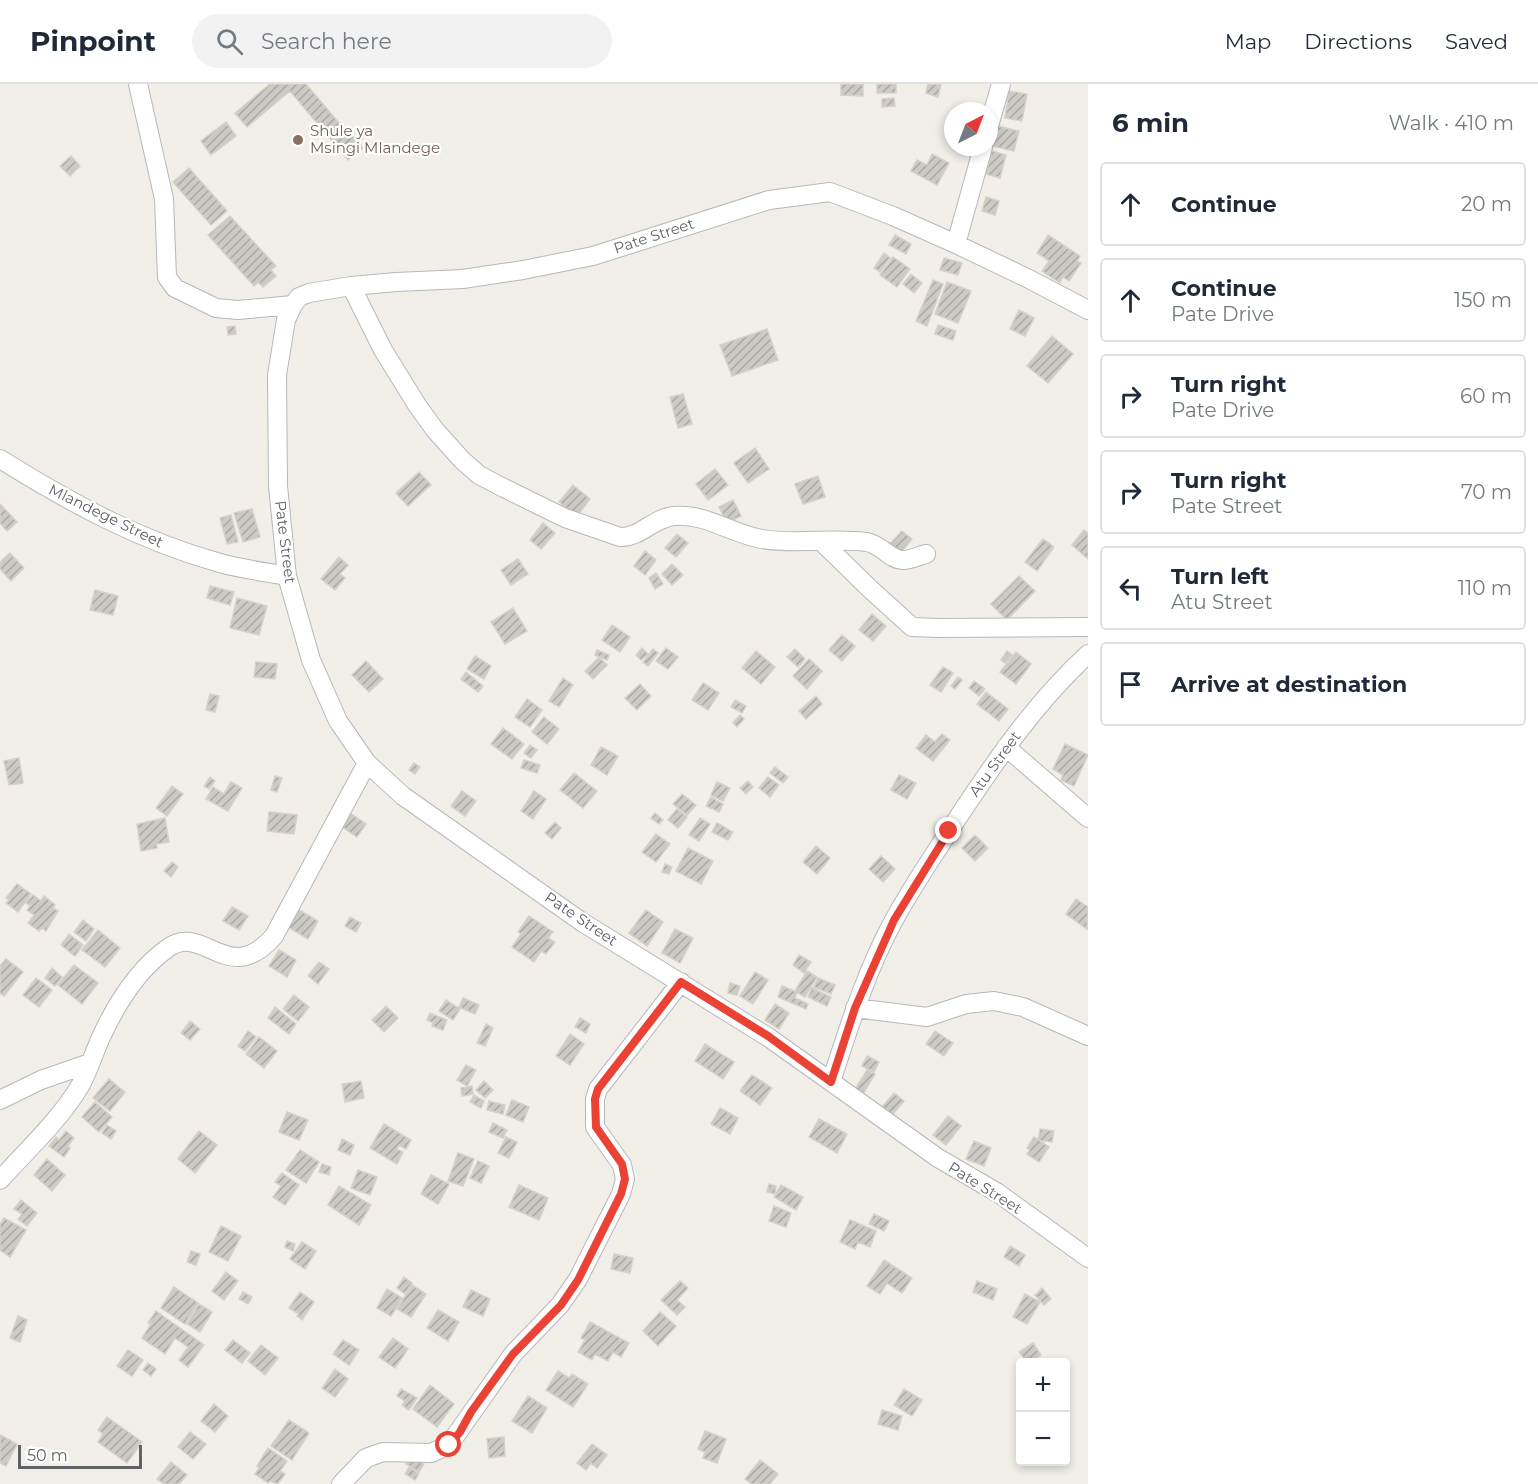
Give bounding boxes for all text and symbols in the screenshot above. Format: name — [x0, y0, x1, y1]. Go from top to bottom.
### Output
search box — [192, 14, 612, 68]
text: Pinpoint — [30, 24, 156, 58]
icon: search — [213, 25, 246, 58]
text: Search here — [261, 28, 392, 55]
text: Map — [1225, 29, 1271, 54]
text: Directions — [1304, 29, 1412, 54]
text: Saved — [1445, 29, 1508, 54]
north arrow — [944, 102, 998, 156]
text: 6 min — [1112, 107, 1189, 139]
text: Walk · 410 m — [1389, 111, 1514, 135]
place label: Shule ya Msingi Mlandege — [310, 121, 440, 157]
marker: Shule ya Msingi Mlandege — [291, 133, 305, 147]
icon: ahead — [1114, 188, 1147, 221]
text: Continue — [1171, 191, 1277, 218]
text: 20 m — [1461, 192, 1512, 216]
street label: Pate Street — [611, 214, 697, 257]
text: Continue — [1171, 275, 1277, 302]
icon: ahead — [1114, 284, 1147, 317]
text: 150 m — [1454, 288, 1512, 312]
text: Pate Drive — [1171, 302, 1274, 326]
text: Turn right — [1171, 371, 1286, 398]
icon: right — [1114, 380, 1147, 413]
text: 60 m — [1460, 384, 1512, 408]
text: Pate Drive — [1171, 398, 1274, 422]
text: Turn right — [1171, 467, 1286, 494]
icon: right — [1114, 476, 1147, 509]
street label: Mlandege Street — [46, 480, 167, 552]
text: 70 m — [1461, 480, 1512, 504]
text: Pate Street — [1171, 494, 1282, 518]
street label: Pate Street — [271, 499, 300, 585]
text: Turn left — [1171, 563, 1269, 590]
icon: left — [1114, 572, 1147, 605]
text: 110 m — [1458, 576, 1512, 600]
text: Atu Street — [1171, 590, 1273, 614]
icon: arrive — [1114, 668, 1147, 701]
text: Arrive at destination — [1171, 671, 1407, 698]
street label: Atu Street — [965, 727, 1025, 800]
route end — [935, 817, 961, 843]
street label: Pate Street — [541, 887, 621, 950]
street label: Pate Street — [945, 1157, 1026, 1218]
map controls — [1016, 1358, 1070, 1466]
button: + — [1016, 1358, 1070, 1412]
button: − — [1016, 1412, 1070, 1466]
route start — [435, 1431, 461, 1457]
scale bar — [18, 1442, 142, 1470]
text: 50 m — [27, 1446, 68, 1465]

